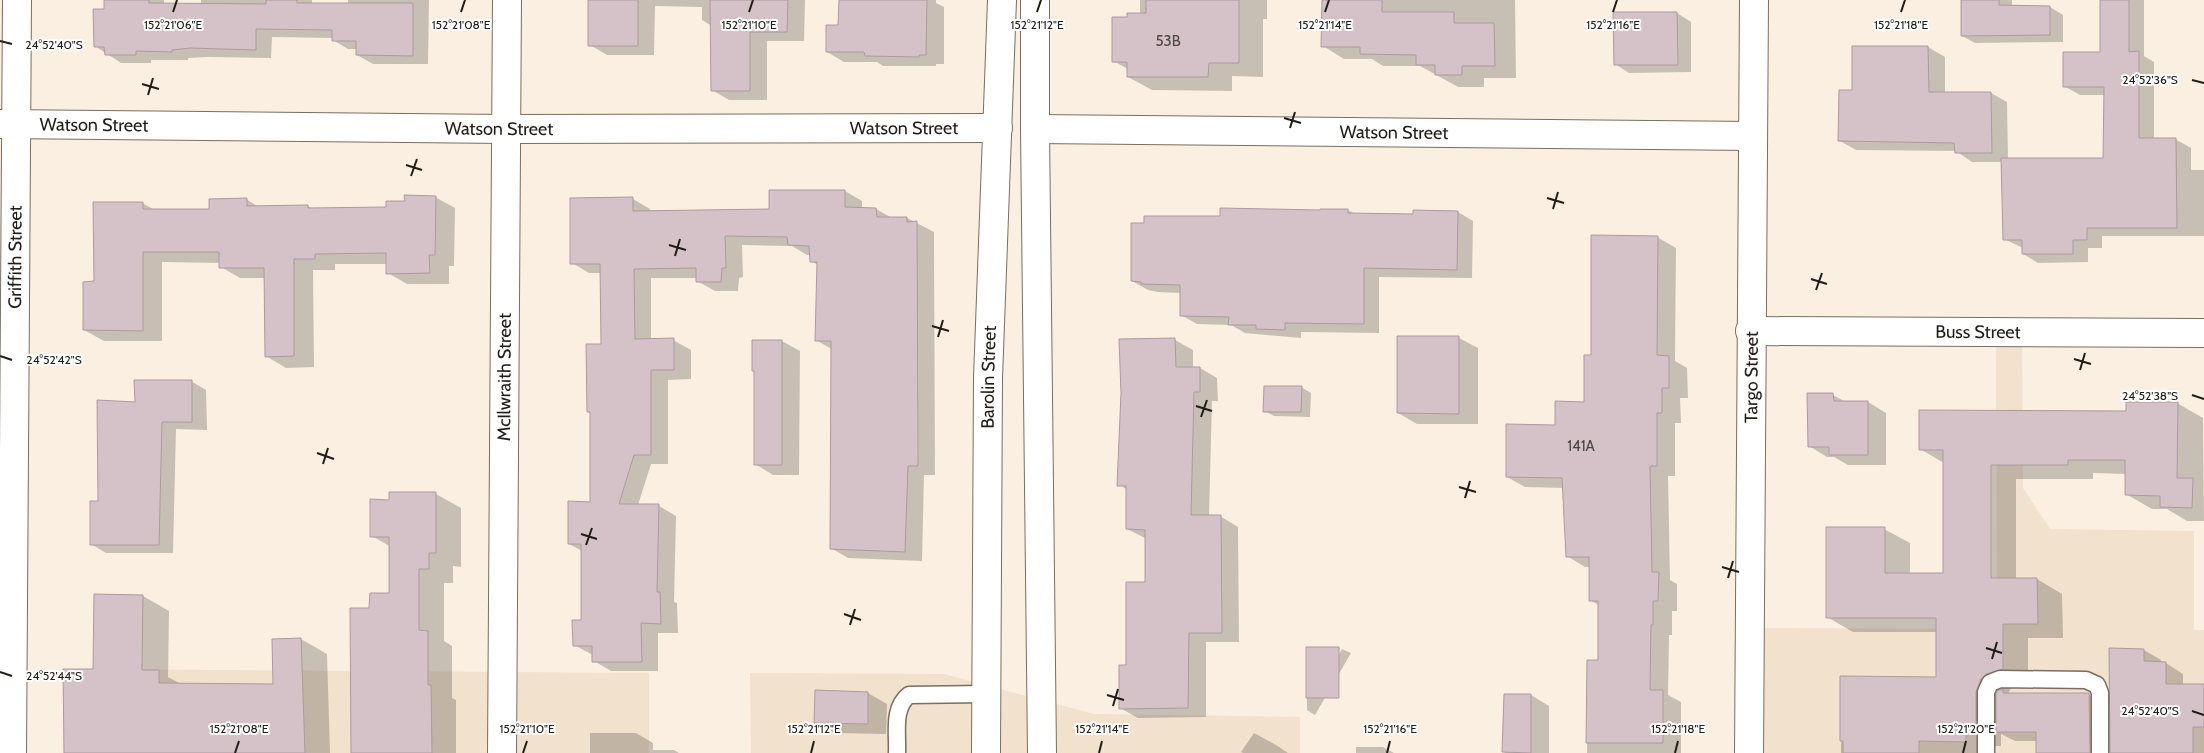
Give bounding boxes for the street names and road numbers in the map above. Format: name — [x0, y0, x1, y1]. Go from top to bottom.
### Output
street label: Watson Street — [40, 113, 148, 136]
street label: Watson Street — [445, 117, 553, 140]
street label: Watson Street — [850, 117, 958, 139]
street label: Watson Street — [1340, 121, 1448, 144]
street label: Griffith Street — [4, 205, 27, 309]
street label: McIlwraith Street — [493, 313, 516, 441]
street label: Buss Street — [1935, 321, 2021, 343]
street label: Barolin Street — [977, 325, 1001, 429]
street label: Targo Street — [1740, 331, 1763, 423]

